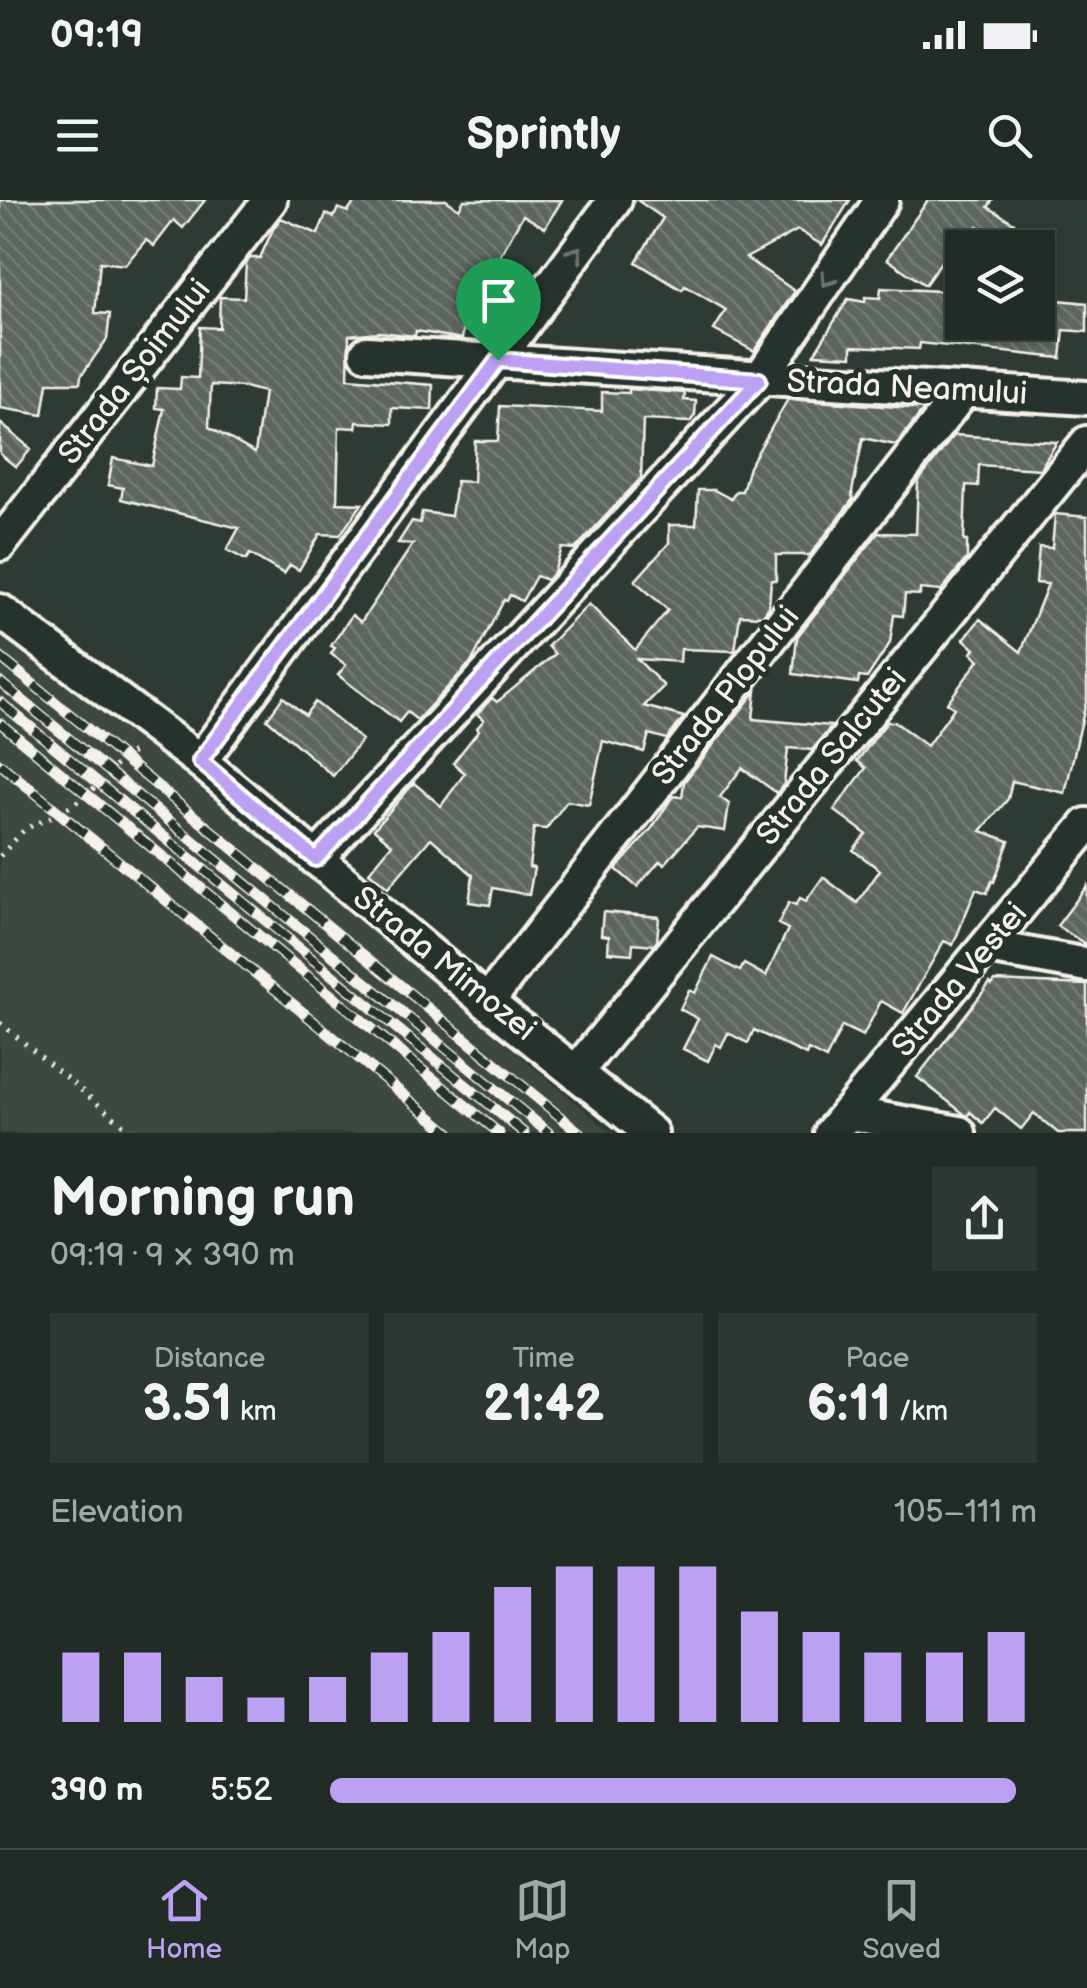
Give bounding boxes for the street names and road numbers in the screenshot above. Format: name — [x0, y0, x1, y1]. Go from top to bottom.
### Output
street label: Strada Șoimului — [50, 271, 220, 473]
street label: Strada Neamului — [786, 362, 1028, 414]
street label: Strada Plopului — [644, 598, 808, 794]
street label: Strada Salcutei — [748, 660, 916, 854]
street label: Strada Mimozei — [345, 878, 543, 1050]
street label: Strada Vestei — [884, 895, 1036, 1065]

